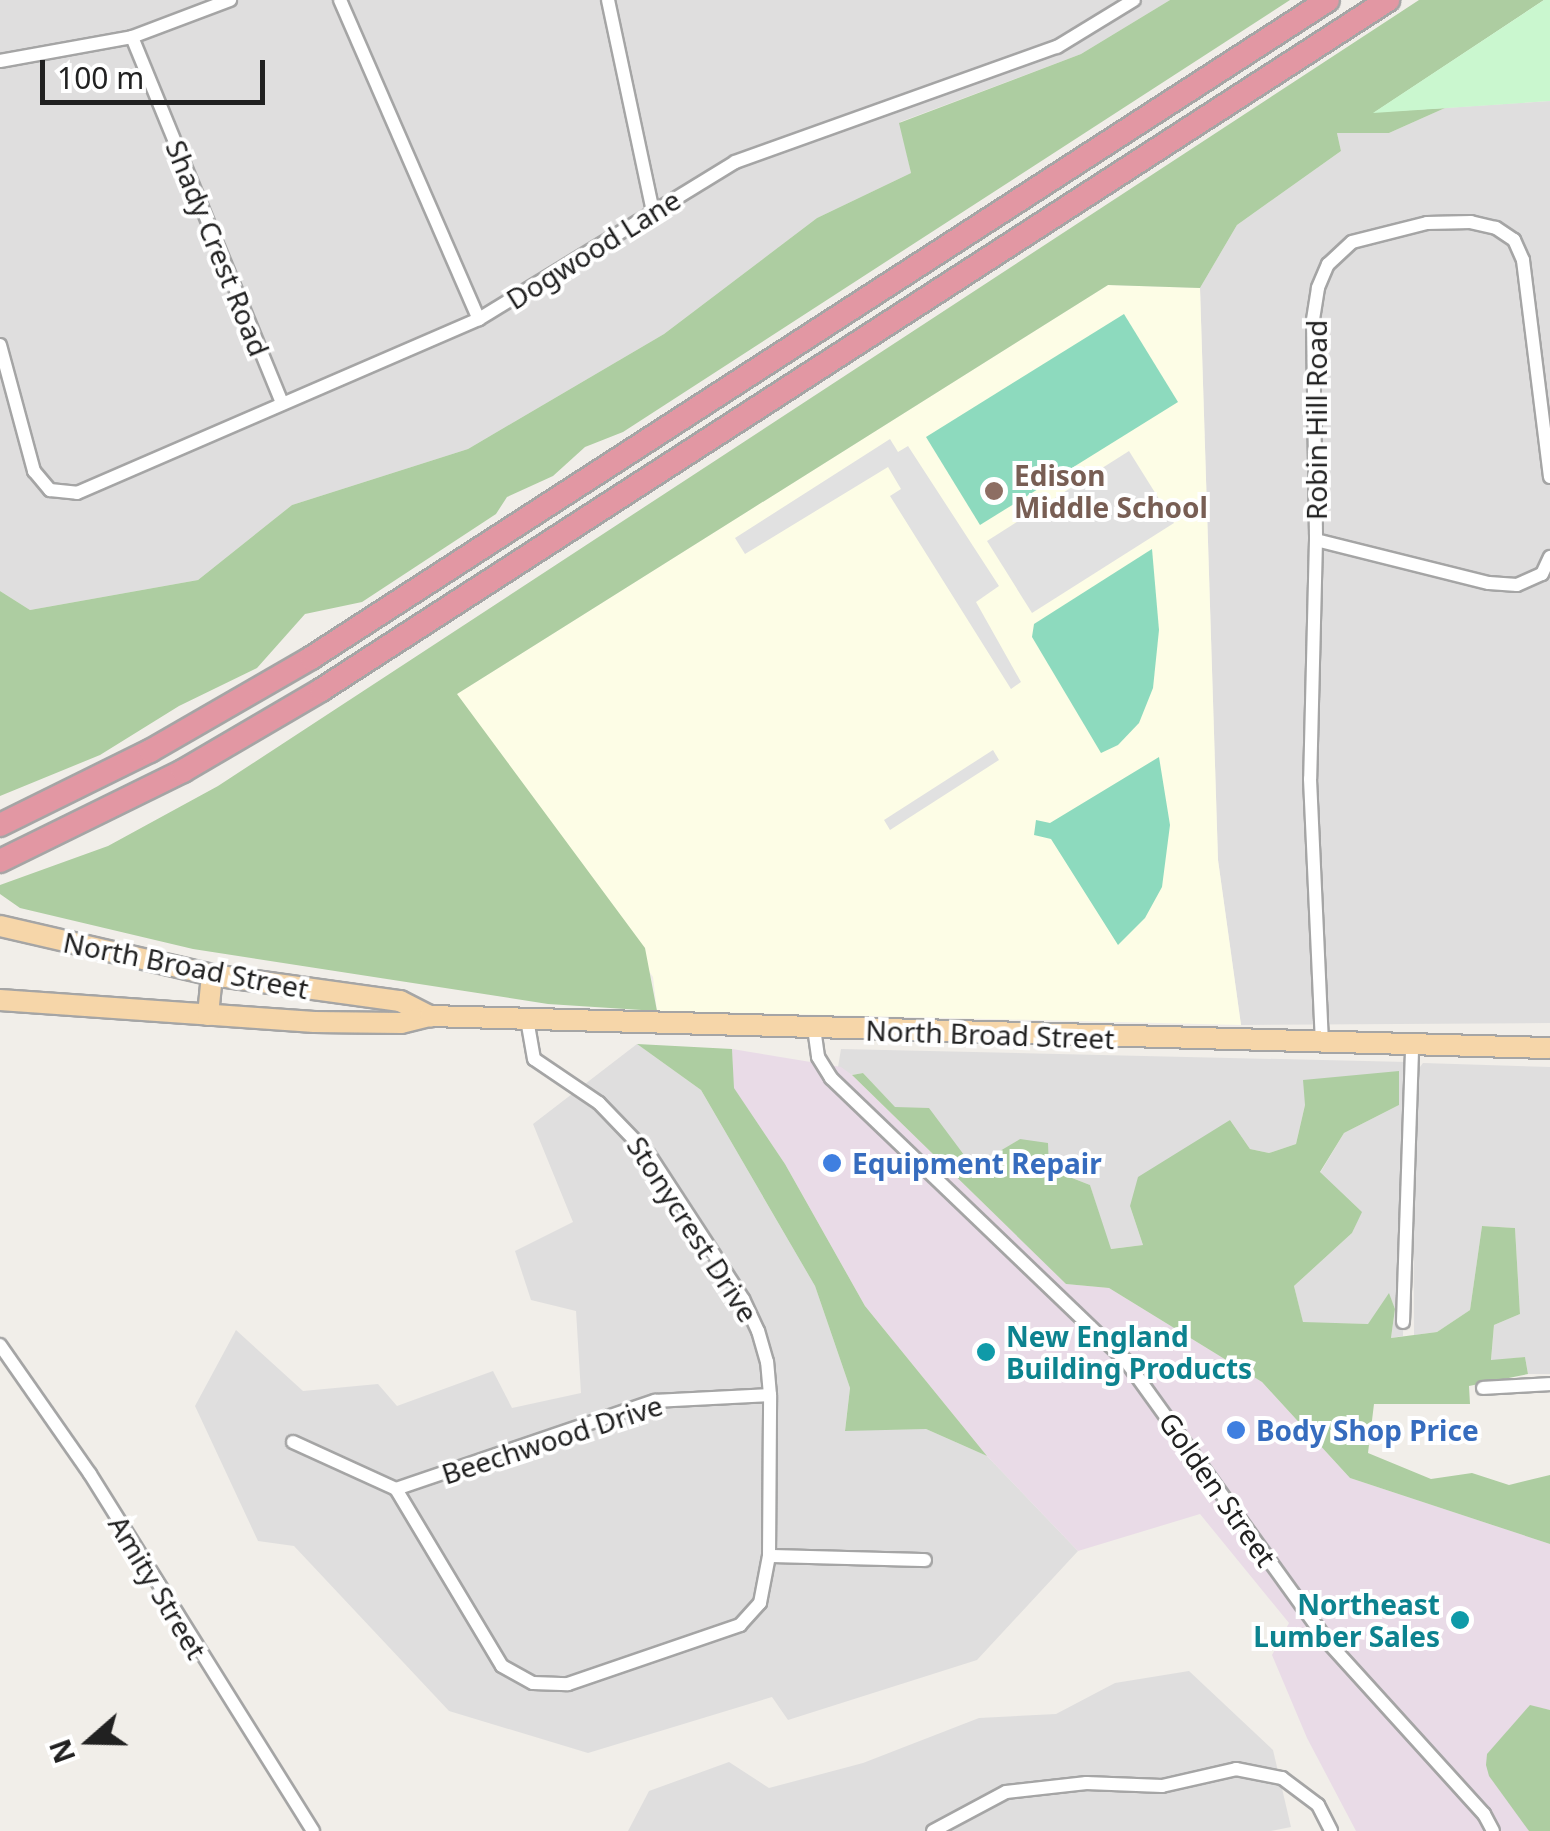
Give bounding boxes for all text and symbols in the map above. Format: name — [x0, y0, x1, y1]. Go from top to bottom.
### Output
scale bar — [45, 40, 270, 102]
text: 100 m — [57, 57, 144, 98]
street label: Shady Crest Road — [159, 135, 277, 361]
street label: Dogwood Lane — [500, 182, 686, 316]
street label: Robin Hill Road — [1299, 320, 1333, 520]
place label: Edison Middle School — [1014, 458, 1208, 524]
marker: Edison Middle School — [983, 480, 1005, 502]
street label: North Broad Street — [61, 925, 311, 1005]
street label: North Broad Street — [865, 1013, 1115, 1055]
street label: Stonycrest Drive — [621, 1130, 765, 1328]
place label: Equipment Repair — [852, 1146, 1102, 1180]
marker: Equipment Repair — [821, 1152, 843, 1174]
place label: New England Building Products — [1006, 1319, 1252, 1385]
marker: New England Building Products — [975, 1341, 997, 1363]
street label: Beechwood Drive — [437, 1387, 667, 1491]
street label: Golden Street — [1153, 1406, 1283, 1572]
place label: Body Shop Price — [1256, 1413, 1479, 1447]
marker: Body Shop Price — [1225, 1419, 1247, 1441]
street label: Amity Street — [102, 1509, 214, 1665]
place label: Northeast Lumber Sales — [1253, 1587, 1440, 1653]
marker: Northeast Lumber Sales — [1449, 1609, 1471, 1631]
north arrow — [40, 1691, 140, 1791]
text: N — [40, 1734, 84, 1768]

